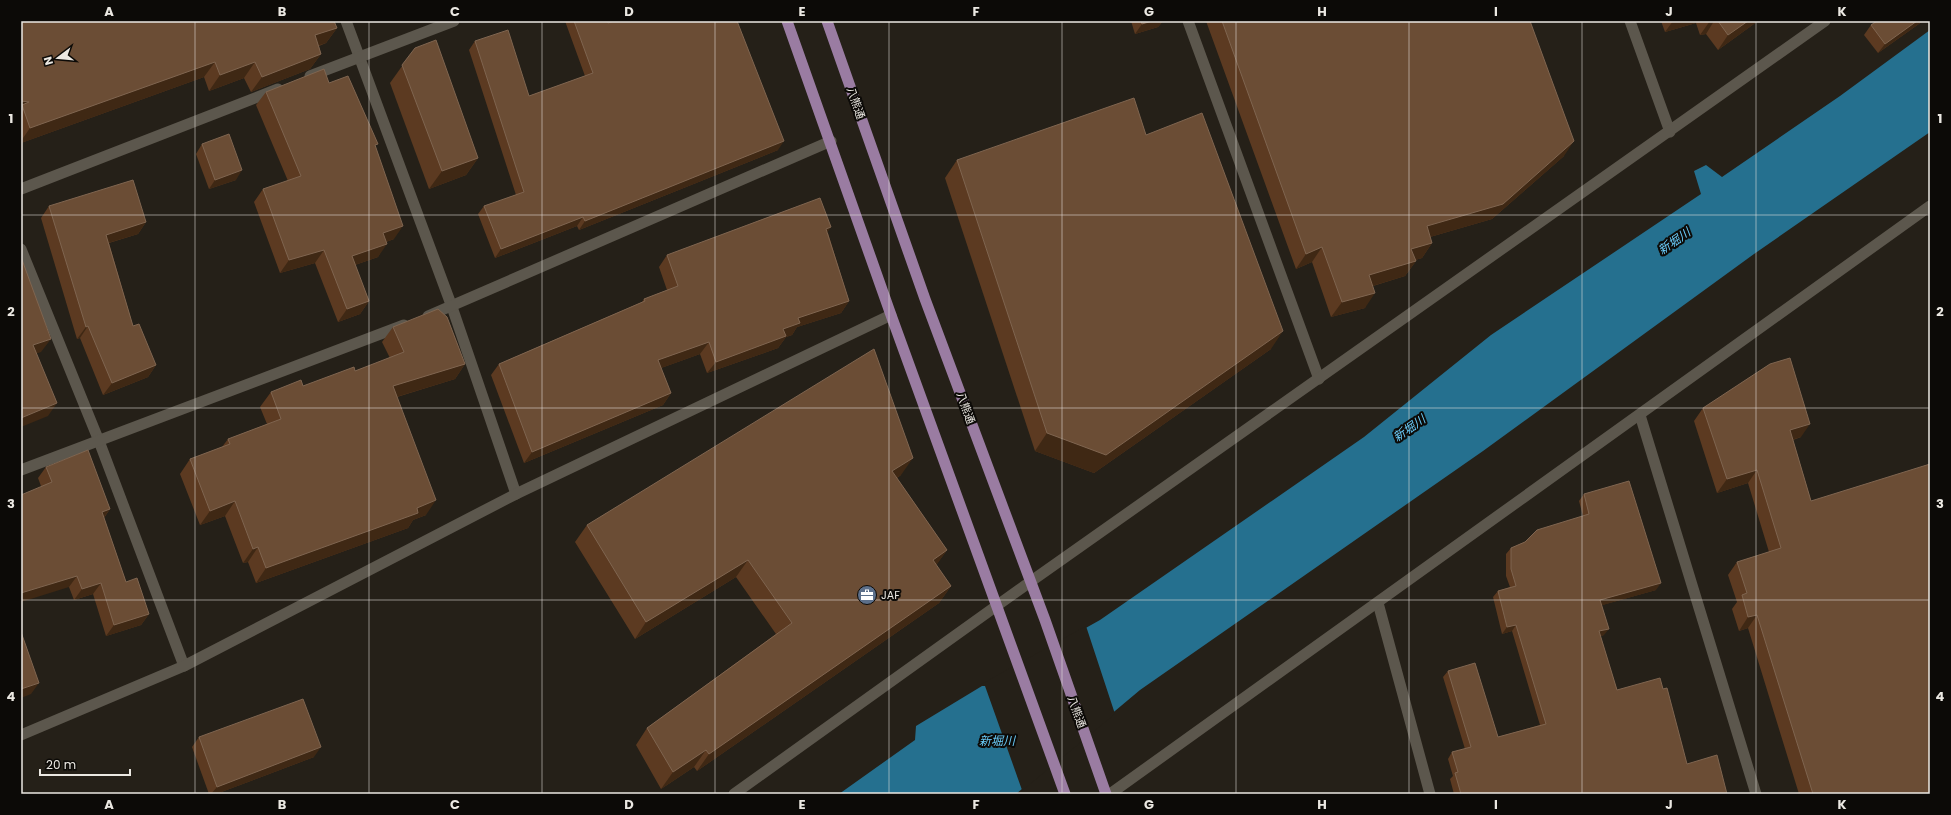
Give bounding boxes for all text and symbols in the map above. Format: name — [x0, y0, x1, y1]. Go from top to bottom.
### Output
text: A — [104, 2, 114, 21]
text: B — [278, 2, 287, 21]
text: C — [450, 2, 460, 21]
text: D — [624, 2, 634, 21]
text: E — [798, 2, 806, 21]
text: F — [972, 2, 980, 21]
text: G — [1144, 2, 1154, 21]
text: H — [1317, 2, 1327, 21]
text: I — [1494, 2, 1498, 21]
text: J — [1665, 2, 1673, 21]
text: K — [1837, 2, 1847, 21]
north arrow — [38, 38, 78, 78]
text: N — [40, 55, 57, 67]
street label: 八熊通 — [843, 85, 869, 121]
text: 1 — [9, 109, 13, 128]
text: 1 — [1938, 109, 1942, 128]
water label: 新堀川 — [1654, 223, 1695, 258]
text: 2 — [7, 302, 15, 321]
text: 2 — [1936, 302, 1944, 321]
street label: 八熊通 — [953, 390, 979, 426]
water label: 新堀川 — [1389, 410, 1430, 445]
text: 3 — [7, 494, 15, 513]
text: 3 — [1936, 494, 1944, 513]
office icon: JAF — [856, 584, 878, 606]
place label: JAF — [881, 587, 900, 603]
text: 4 — [7, 687, 16, 706]
text: 4 — [1936, 687, 1945, 706]
street label: 八熊通 — [1064, 694, 1090, 730]
water label: 新堀川 — [979, 732, 1017, 749]
scale bar — [40, 751, 130, 777]
text: 20 m — [46, 756, 76, 773]
text: A — [104, 795, 114, 814]
text: B — [278, 795, 287, 814]
text: C — [450, 795, 460, 814]
text: D — [624, 795, 634, 814]
text: E — [798, 795, 806, 814]
text: F — [972, 795, 980, 814]
text: G — [1144, 795, 1154, 814]
text: H — [1317, 795, 1327, 814]
text: I — [1494, 795, 1498, 814]
text: J — [1665, 795, 1673, 814]
text: K — [1837, 795, 1847, 814]

